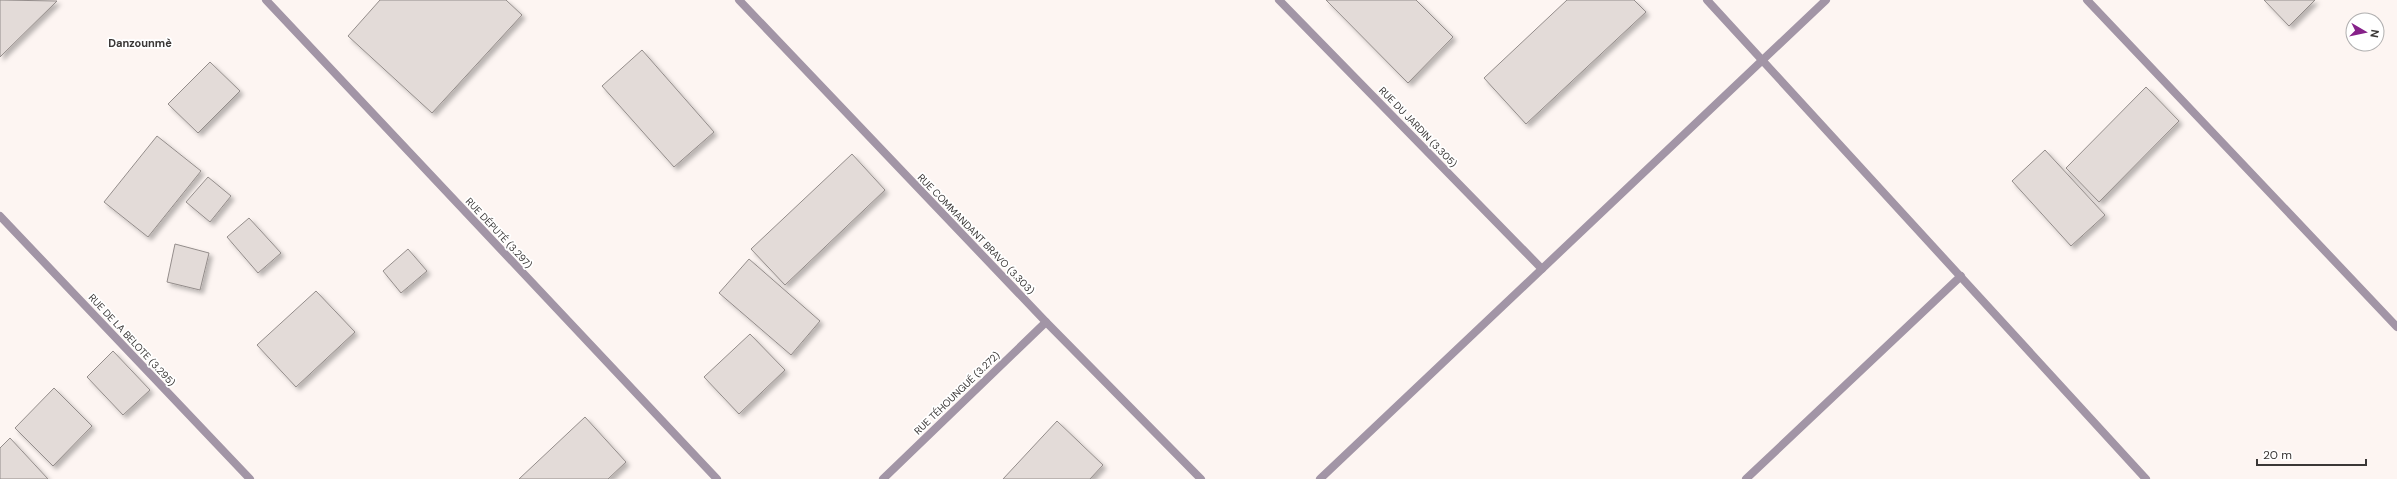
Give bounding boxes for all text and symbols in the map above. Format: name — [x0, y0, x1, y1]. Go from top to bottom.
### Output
north arrow — [2345, 12, 2385, 52]
text: N — [2367, 29, 2382, 39]
district label: Danzounmè — [108, 36, 172, 50]
street label: RUE DU JARDIN (3.305) — [1376, 84, 1460, 170]
street label: RUE COMMANDANT BRAVO (3.303) — [915, 171, 1037, 297]
street label: RUE DÉPUTÉ (3.297) — [463, 195, 535, 271]
street label: RUE DE LA BELOTE (3.295) — [86, 291, 178, 389]
street label: RUE TÉHOUNGUÉ (3.272) — [911, 348, 1003, 437]
scale bar — [2257, 441, 2366, 467]
text: 20 m — [2263, 447, 2292, 463]

